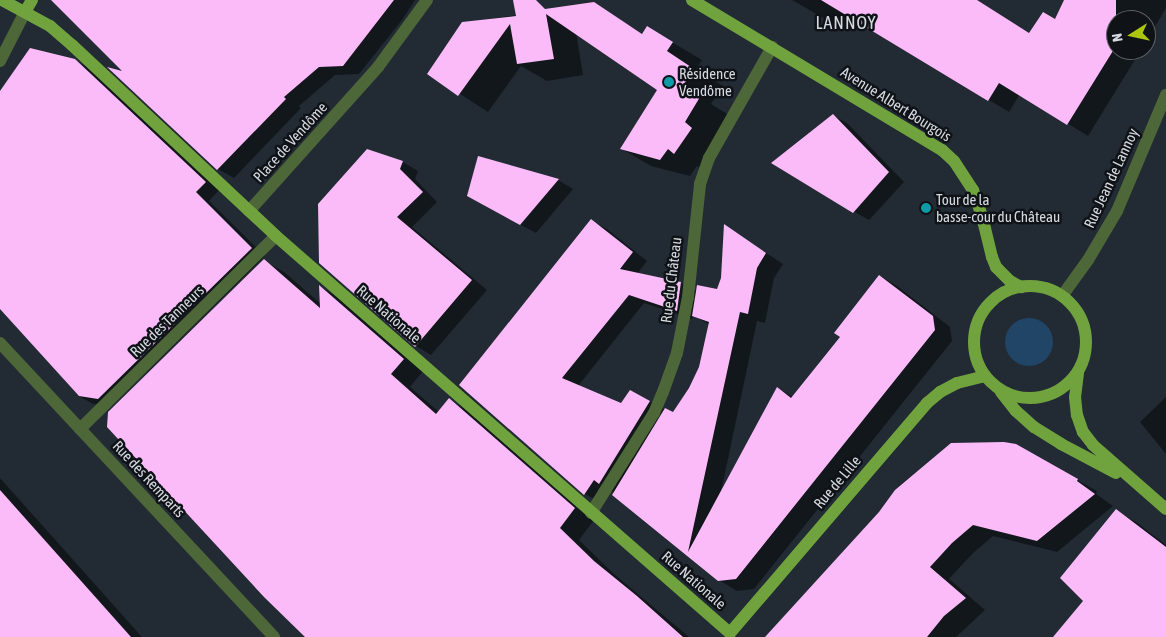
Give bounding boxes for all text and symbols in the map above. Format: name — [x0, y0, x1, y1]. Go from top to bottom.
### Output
north arrow — [1106, 10, 1156, 60]
district label: LANNOY — [815, 12, 877, 34]
text: N — [1109, 32, 1126, 43]
street label: Avenue Albert Bourgois — [837, 63, 955, 145]
place label: Résidence Vendôme — [679, 64, 736, 99]
marker: Résidence Vendôme — [663, 76, 675, 88]
street label: Place de Vendôme — [249, 98, 331, 186]
street label: Rue Jean de Lannoy — [1080, 125, 1142, 231]
place label: Tour de la basse-cour du Château — [936, 190, 1060, 225]
marker: Tour de la basse-cour du Château — [920, 202, 932, 214]
street label: Rue du Château — [657, 236, 685, 324]
street label: Rue des Tanneurs — [126, 281, 208, 361]
street label: Rue Nationale — [353, 281, 425, 347]
street label: Rue des Remparts — [109, 437, 189, 521]
street label: Rue de Lille — [810, 452, 864, 512]
street label: Rue Nationale — [658, 547, 730, 613]

